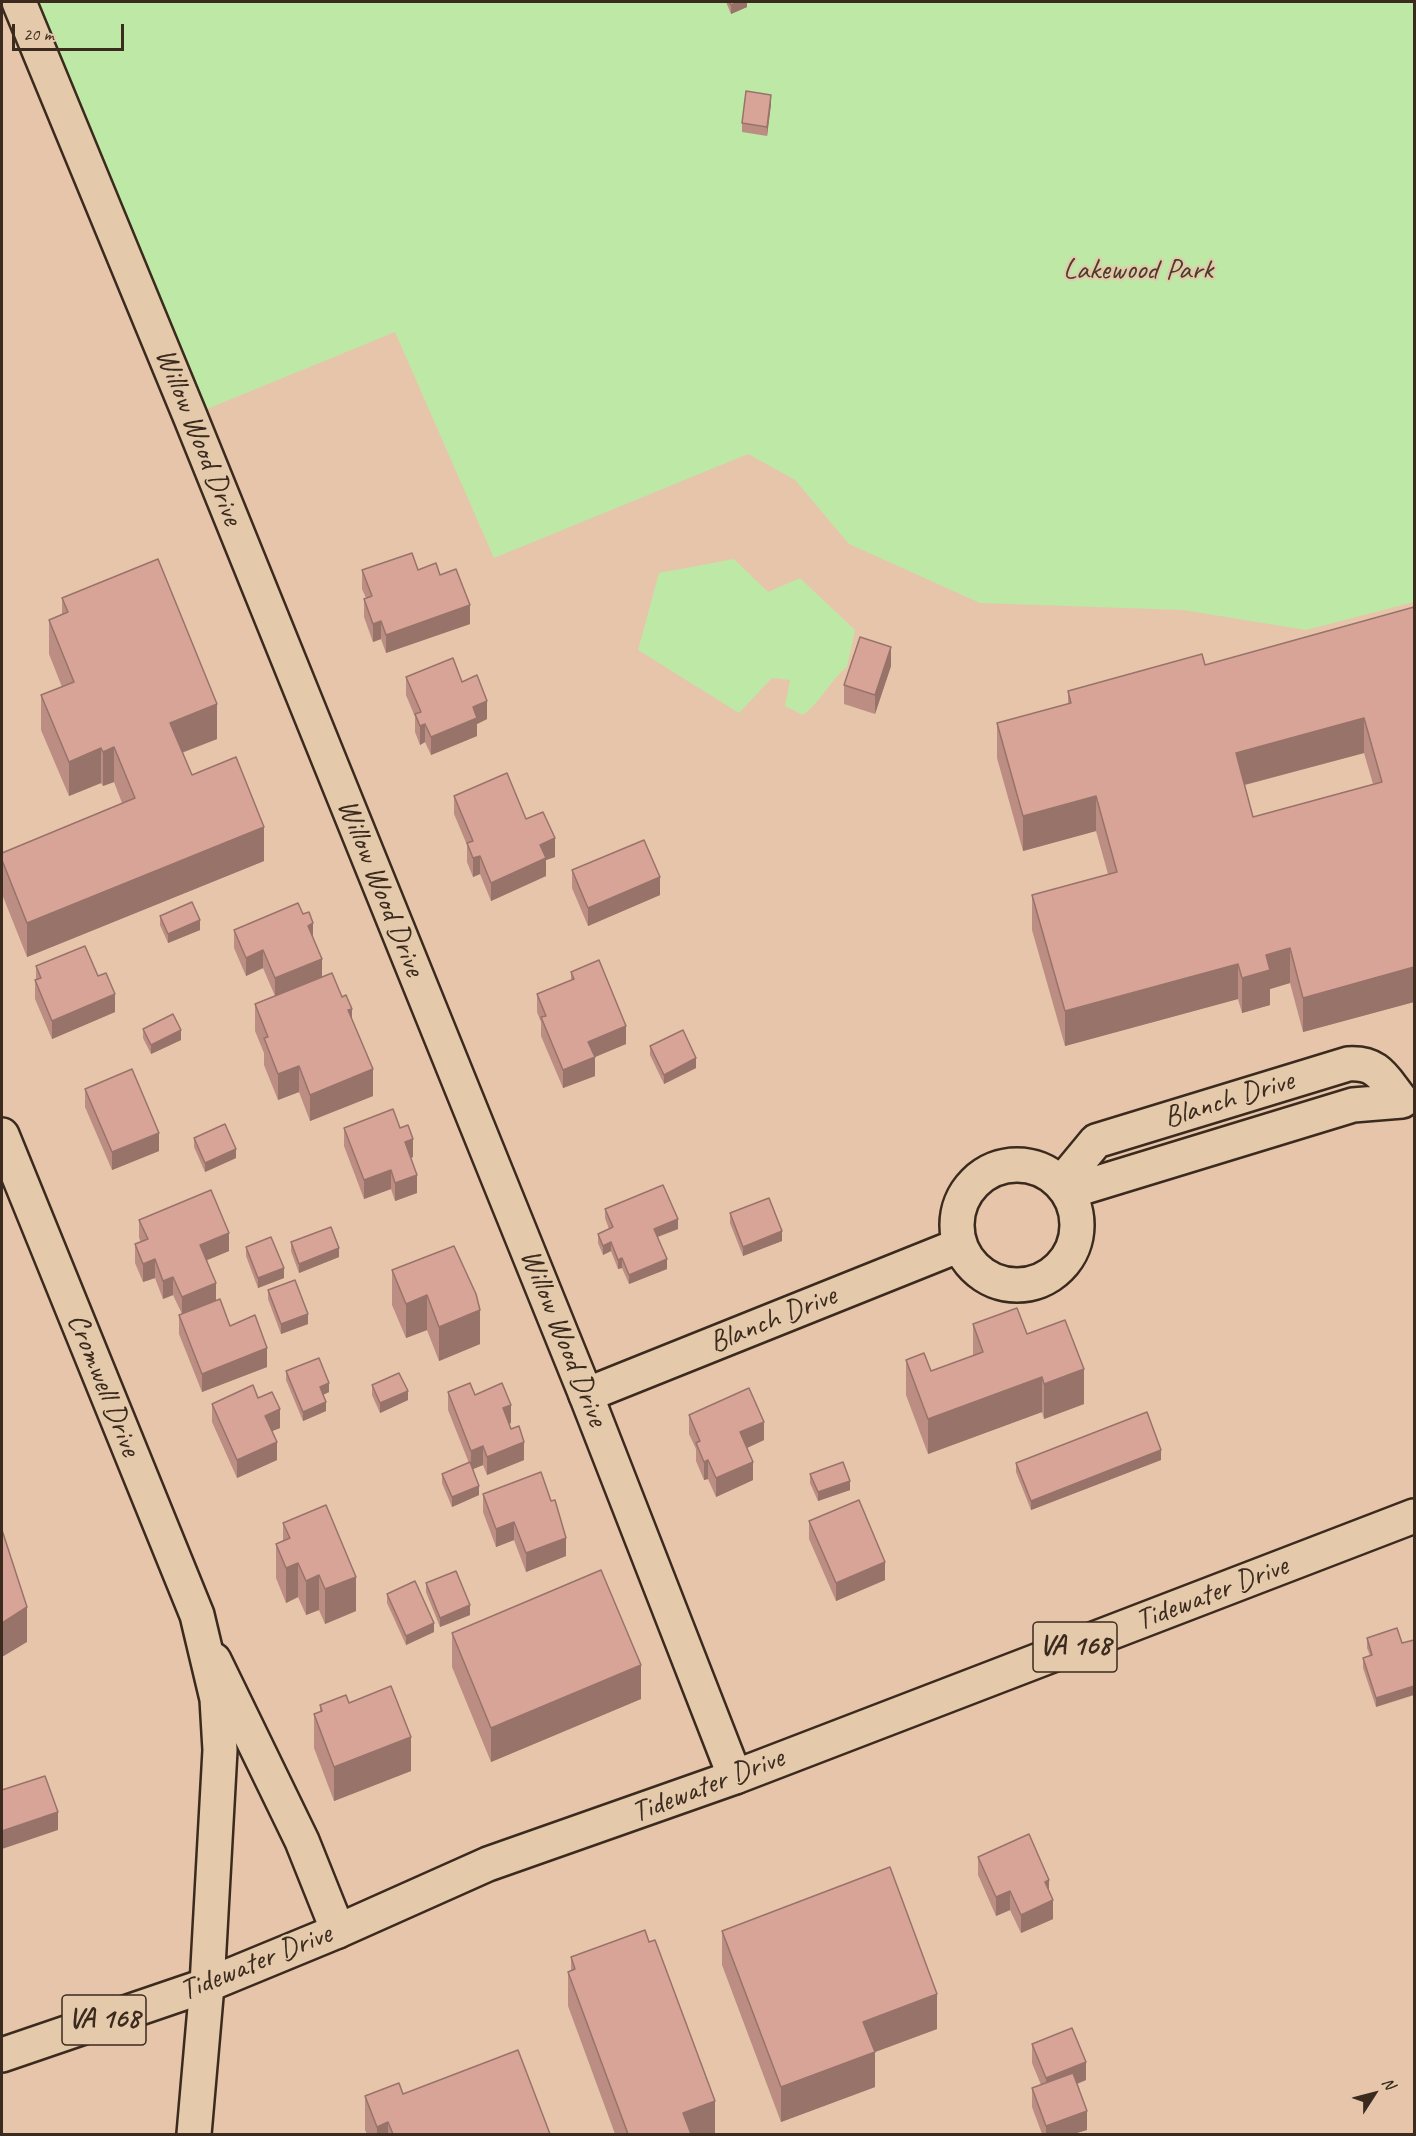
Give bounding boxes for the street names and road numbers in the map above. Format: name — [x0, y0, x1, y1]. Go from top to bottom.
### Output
street label: Willow Wood Drive — [146, 343, 250, 531]
street label: Willow Wood Drive — [328, 794, 432, 982]
street label: Blanch Drive — [1160, 1063, 1298, 1137]
street label: Willow Wood Drive — [511, 1244, 615, 1432]
street label: Blanch Drive — [704, 1278, 842, 1362]
street label: Cromwell Drive — [58, 1309, 148, 1461]
street label: Tidewater Drive — [1131, 1548, 1293, 1640]
road number: VA 168 — [1033, 1622, 1117, 1672]
street label: Tidewater Drive — [627, 1740, 789, 1832]
street label: Tidewater Drive — [175, 1916, 337, 2010]
road number: VA 168 — [62, 1995, 146, 2045]

